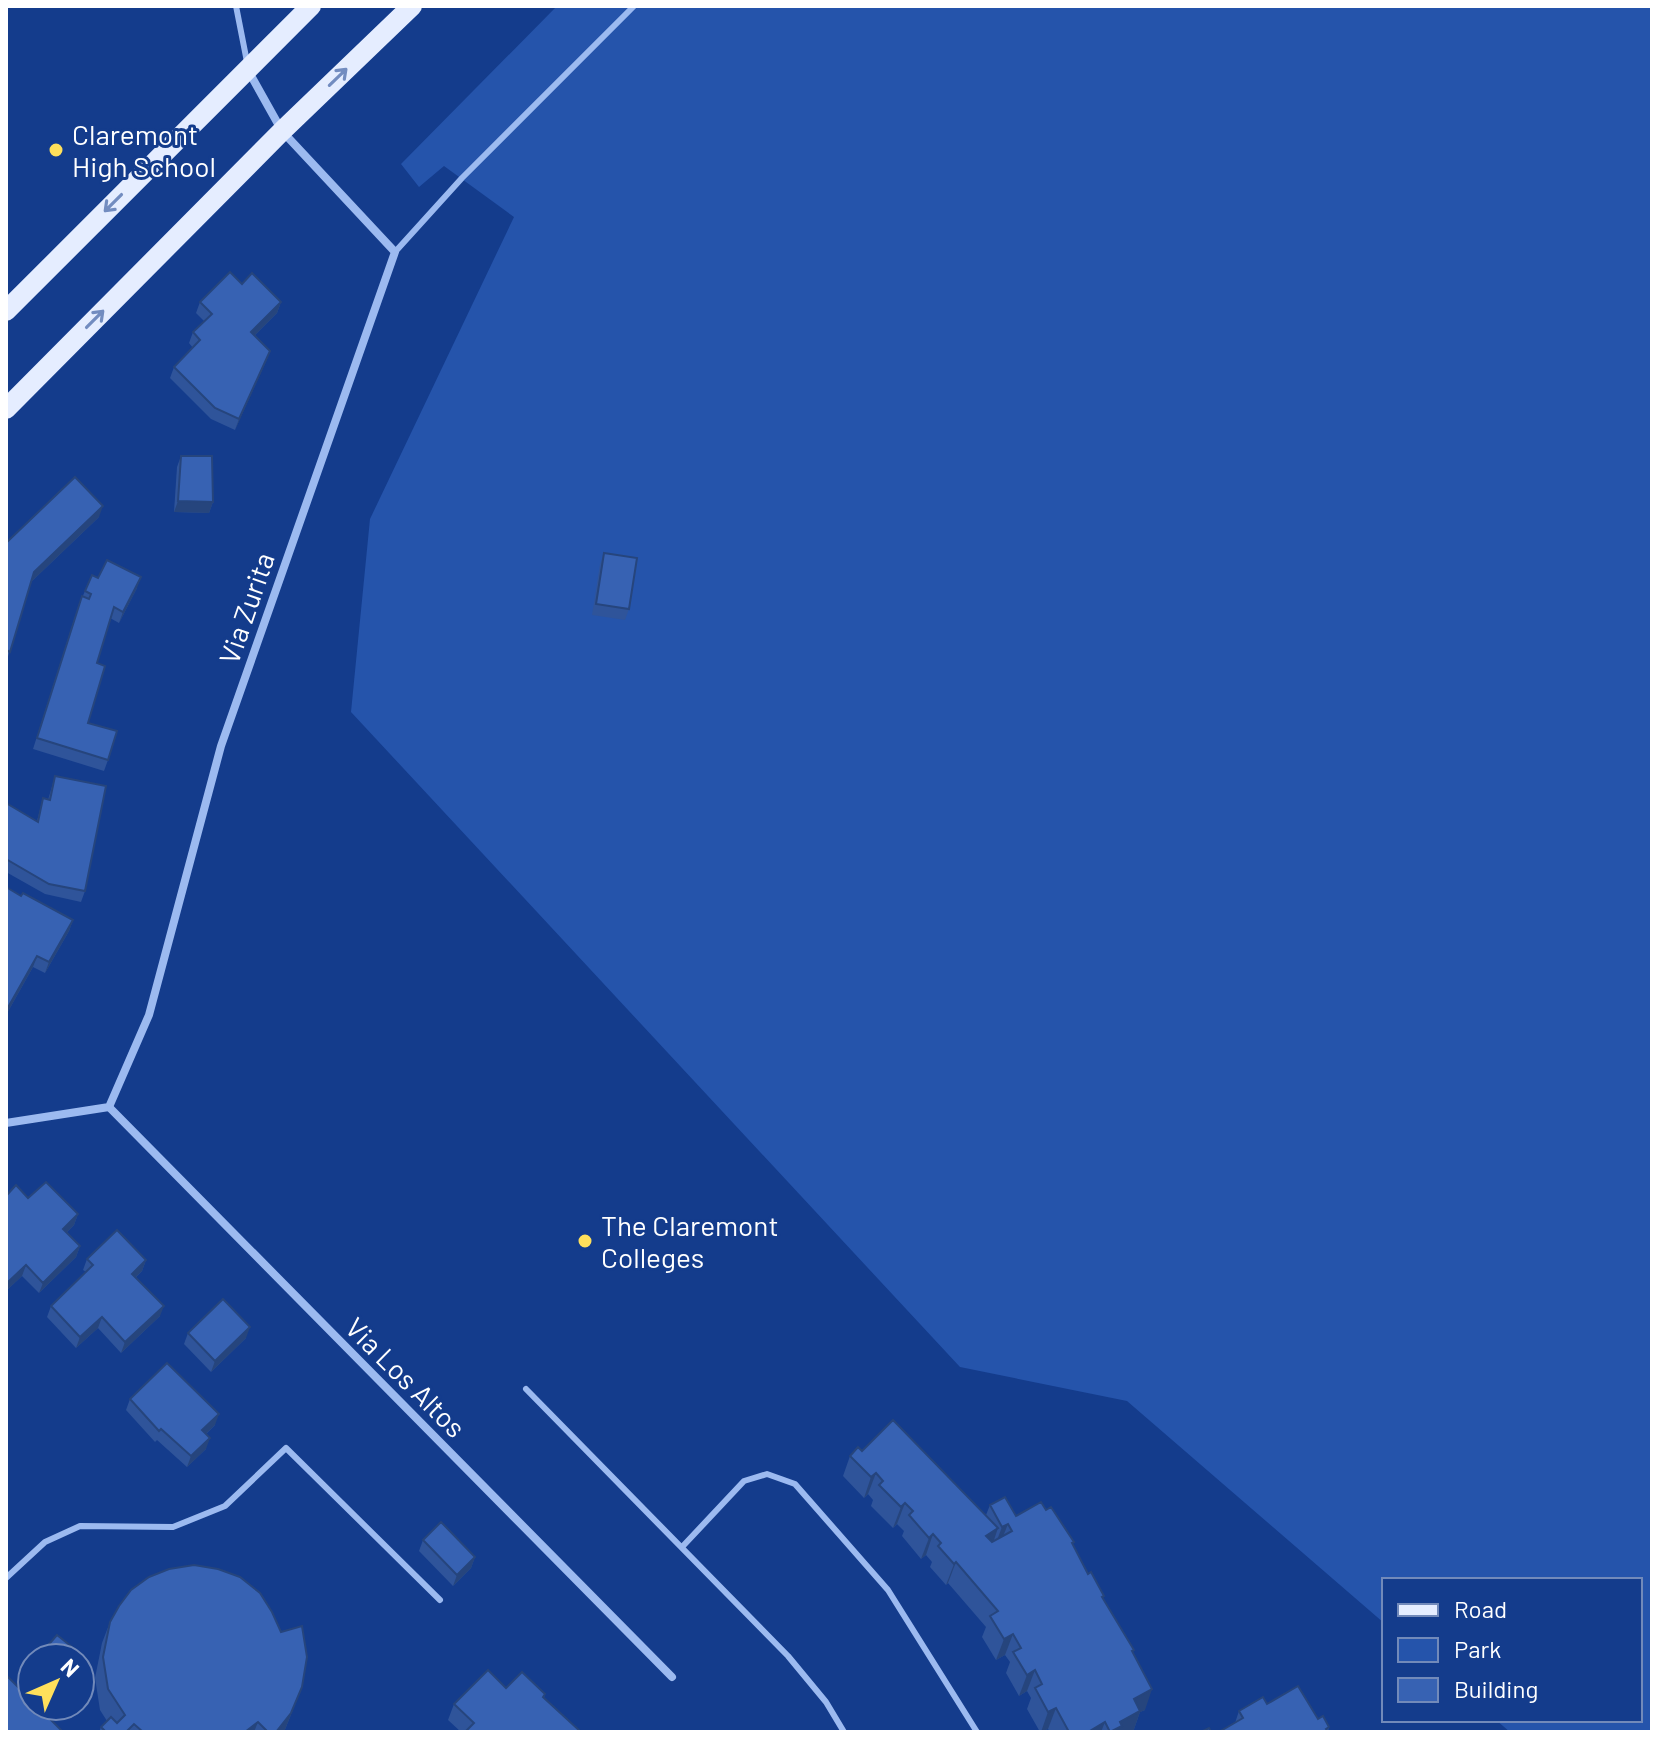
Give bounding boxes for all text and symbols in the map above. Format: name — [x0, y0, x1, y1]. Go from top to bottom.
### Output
one-way arrow — [328, 68, 347, 87]
place label: Claremont High School — [72, 117, 216, 183]
marker: Claremont High School — [47, 141, 65, 159]
one-way arrow — [104, 193, 123, 213]
one-way arrow — [86, 309, 105, 329]
street label: Via Zurita — [211, 548, 281, 668]
place label: The Claremont Colleges — [601, 1208, 779, 1274]
marker: The Claremont Colleges — [576, 1232, 594, 1250]
street label: Via Los Altos — [339, 1310, 473, 1444]
legend — [1382, 1578, 1642, 1722]
text: Road — [1454, 1594, 1507, 1623]
text: Park — [1454, 1634, 1501, 1663]
north arrow — [16, 1642, 96, 1722]
text: N — [56, 1653, 85, 1682]
text: Building — [1454, 1674, 1538, 1703]

